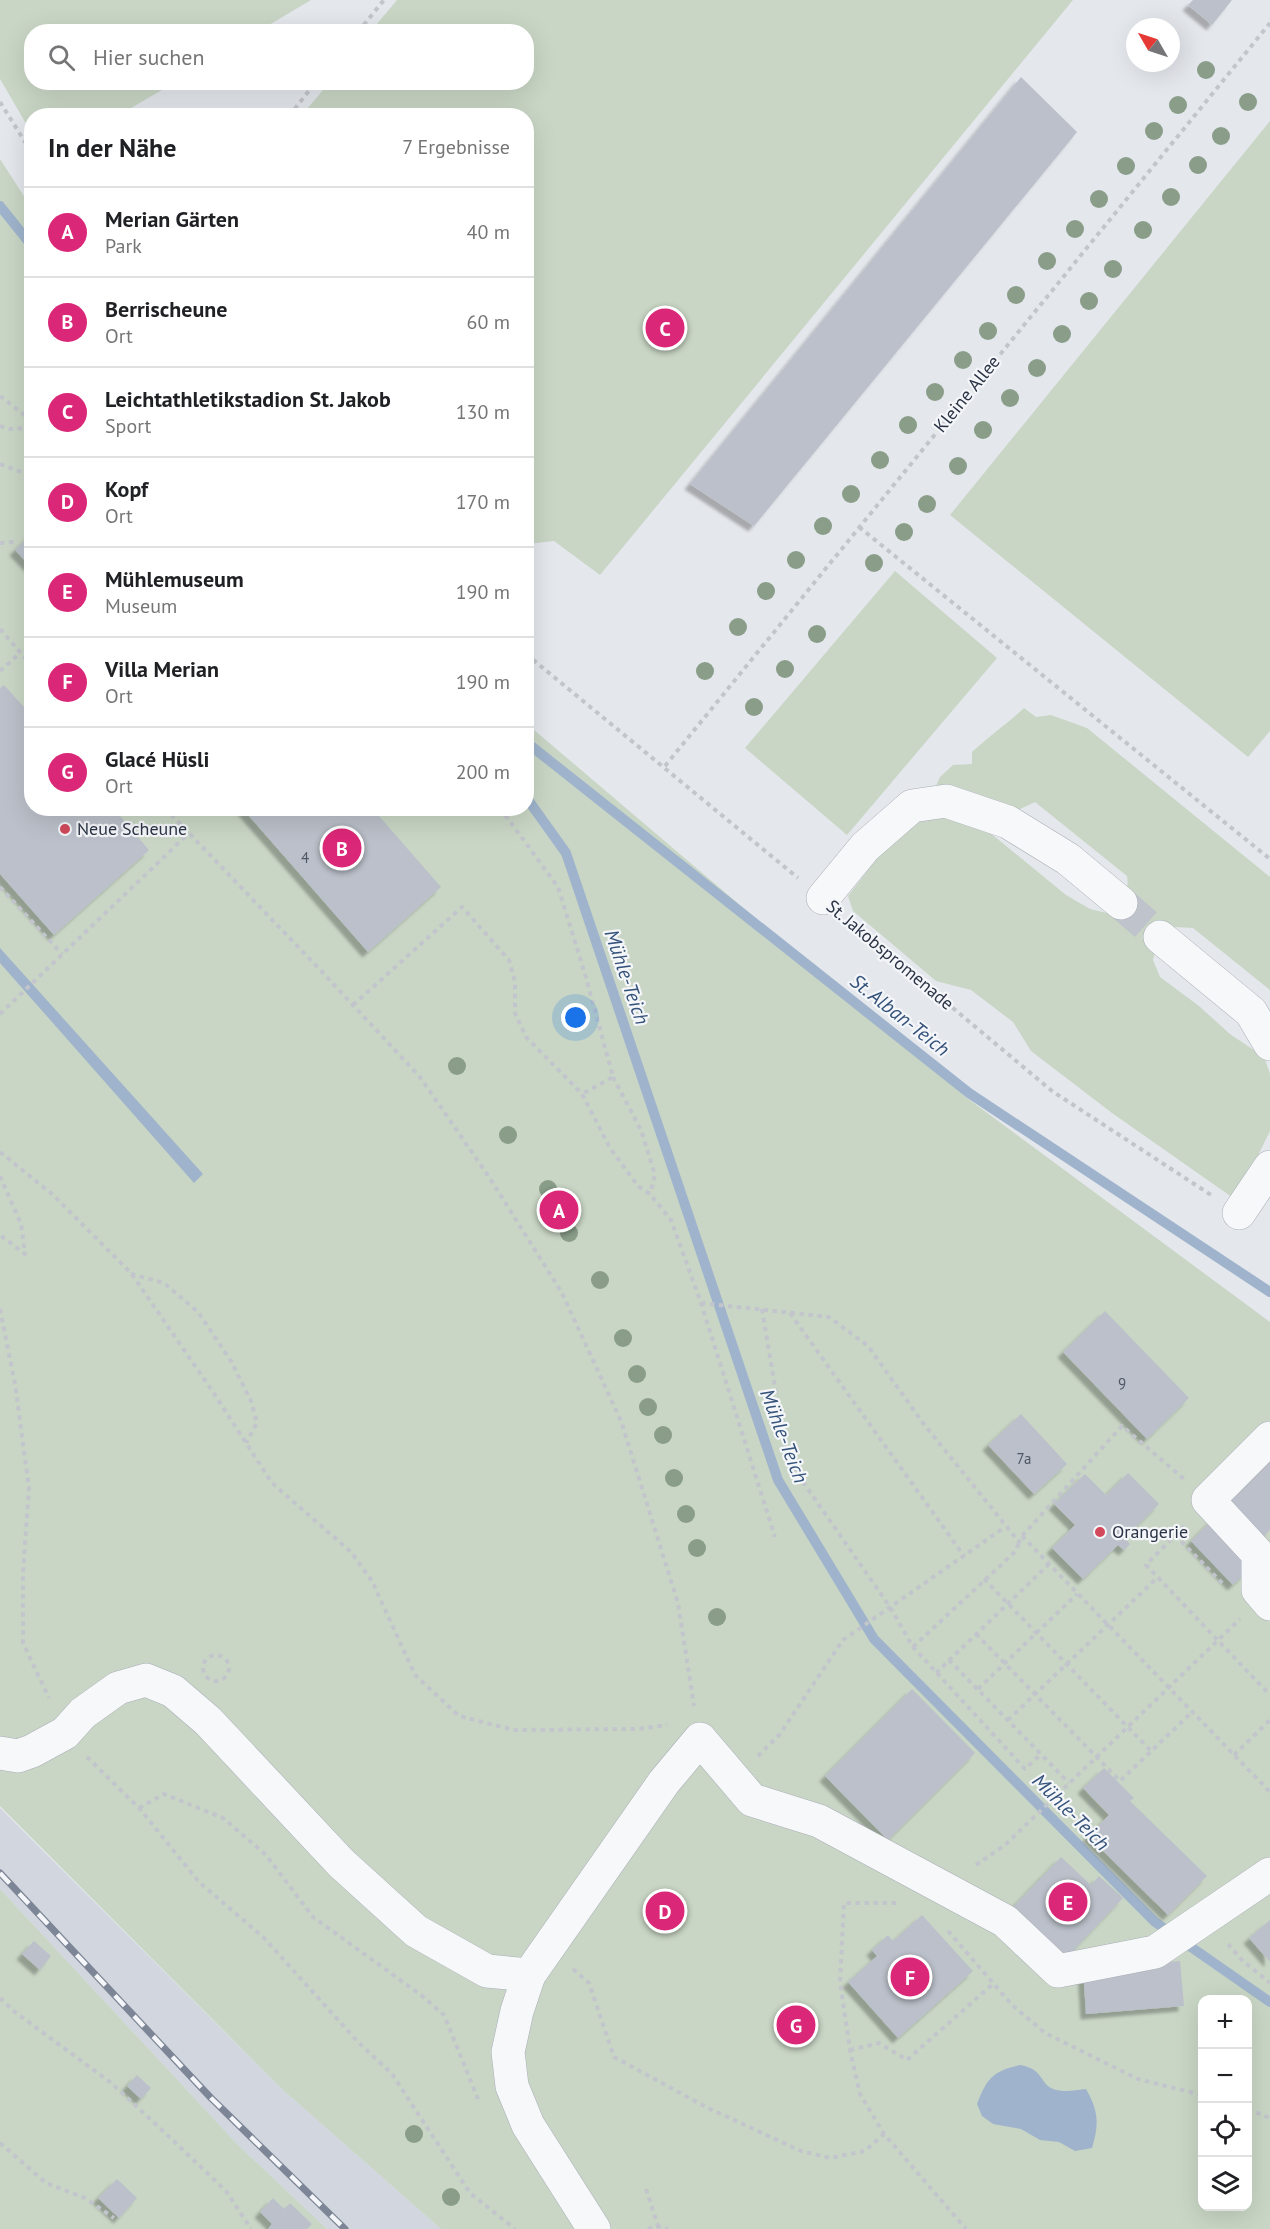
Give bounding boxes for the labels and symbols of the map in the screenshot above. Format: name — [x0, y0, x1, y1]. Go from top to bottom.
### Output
north arrow — [1126, 18, 1180, 72]
pin: C — [646, 306, 684, 350]
street label: Kleine Allee — [929, 350, 1005, 437]
place label: Neue Scheune — [77, 817, 187, 840]
marker: Neue Scheune — [58, 822, 72, 836]
pin: B — [322, 826, 362, 870]
house number: 4 — [301, 848, 309, 867]
street label: St. Jakobspromenade — [822, 895, 959, 1015]
water label: Mühle-Teich — [599, 926, 655, 1028]
water label: St. Alban-Teich — [845, 968, 955, 1062]
your location — [561, 1003, 590, 1032]
pin: A — [540, 1188, 578, 1232]
house number: 9 — [1118, 1374, 1126, 1393]
water label: Mühle-Teich — [754, 1385, 814, 1487]
house number: 7a — [1017, 1449, 1031, 1468]
place label: Orangerie — [1112, 1520, 1188, 1543]
marker: Orangerie — [1093, 1525, 1107, 1539]
water label: Mühle-Teich — [1027, 1768, 1115, 1856]
pin: E — [1048, 1880, 1088, 1924]
pin: D — [646, 1888, 684, 1934]
pin: F — [890, 1954, 930, 2000]
pin: G — [776, 2002, 816, 2048]

